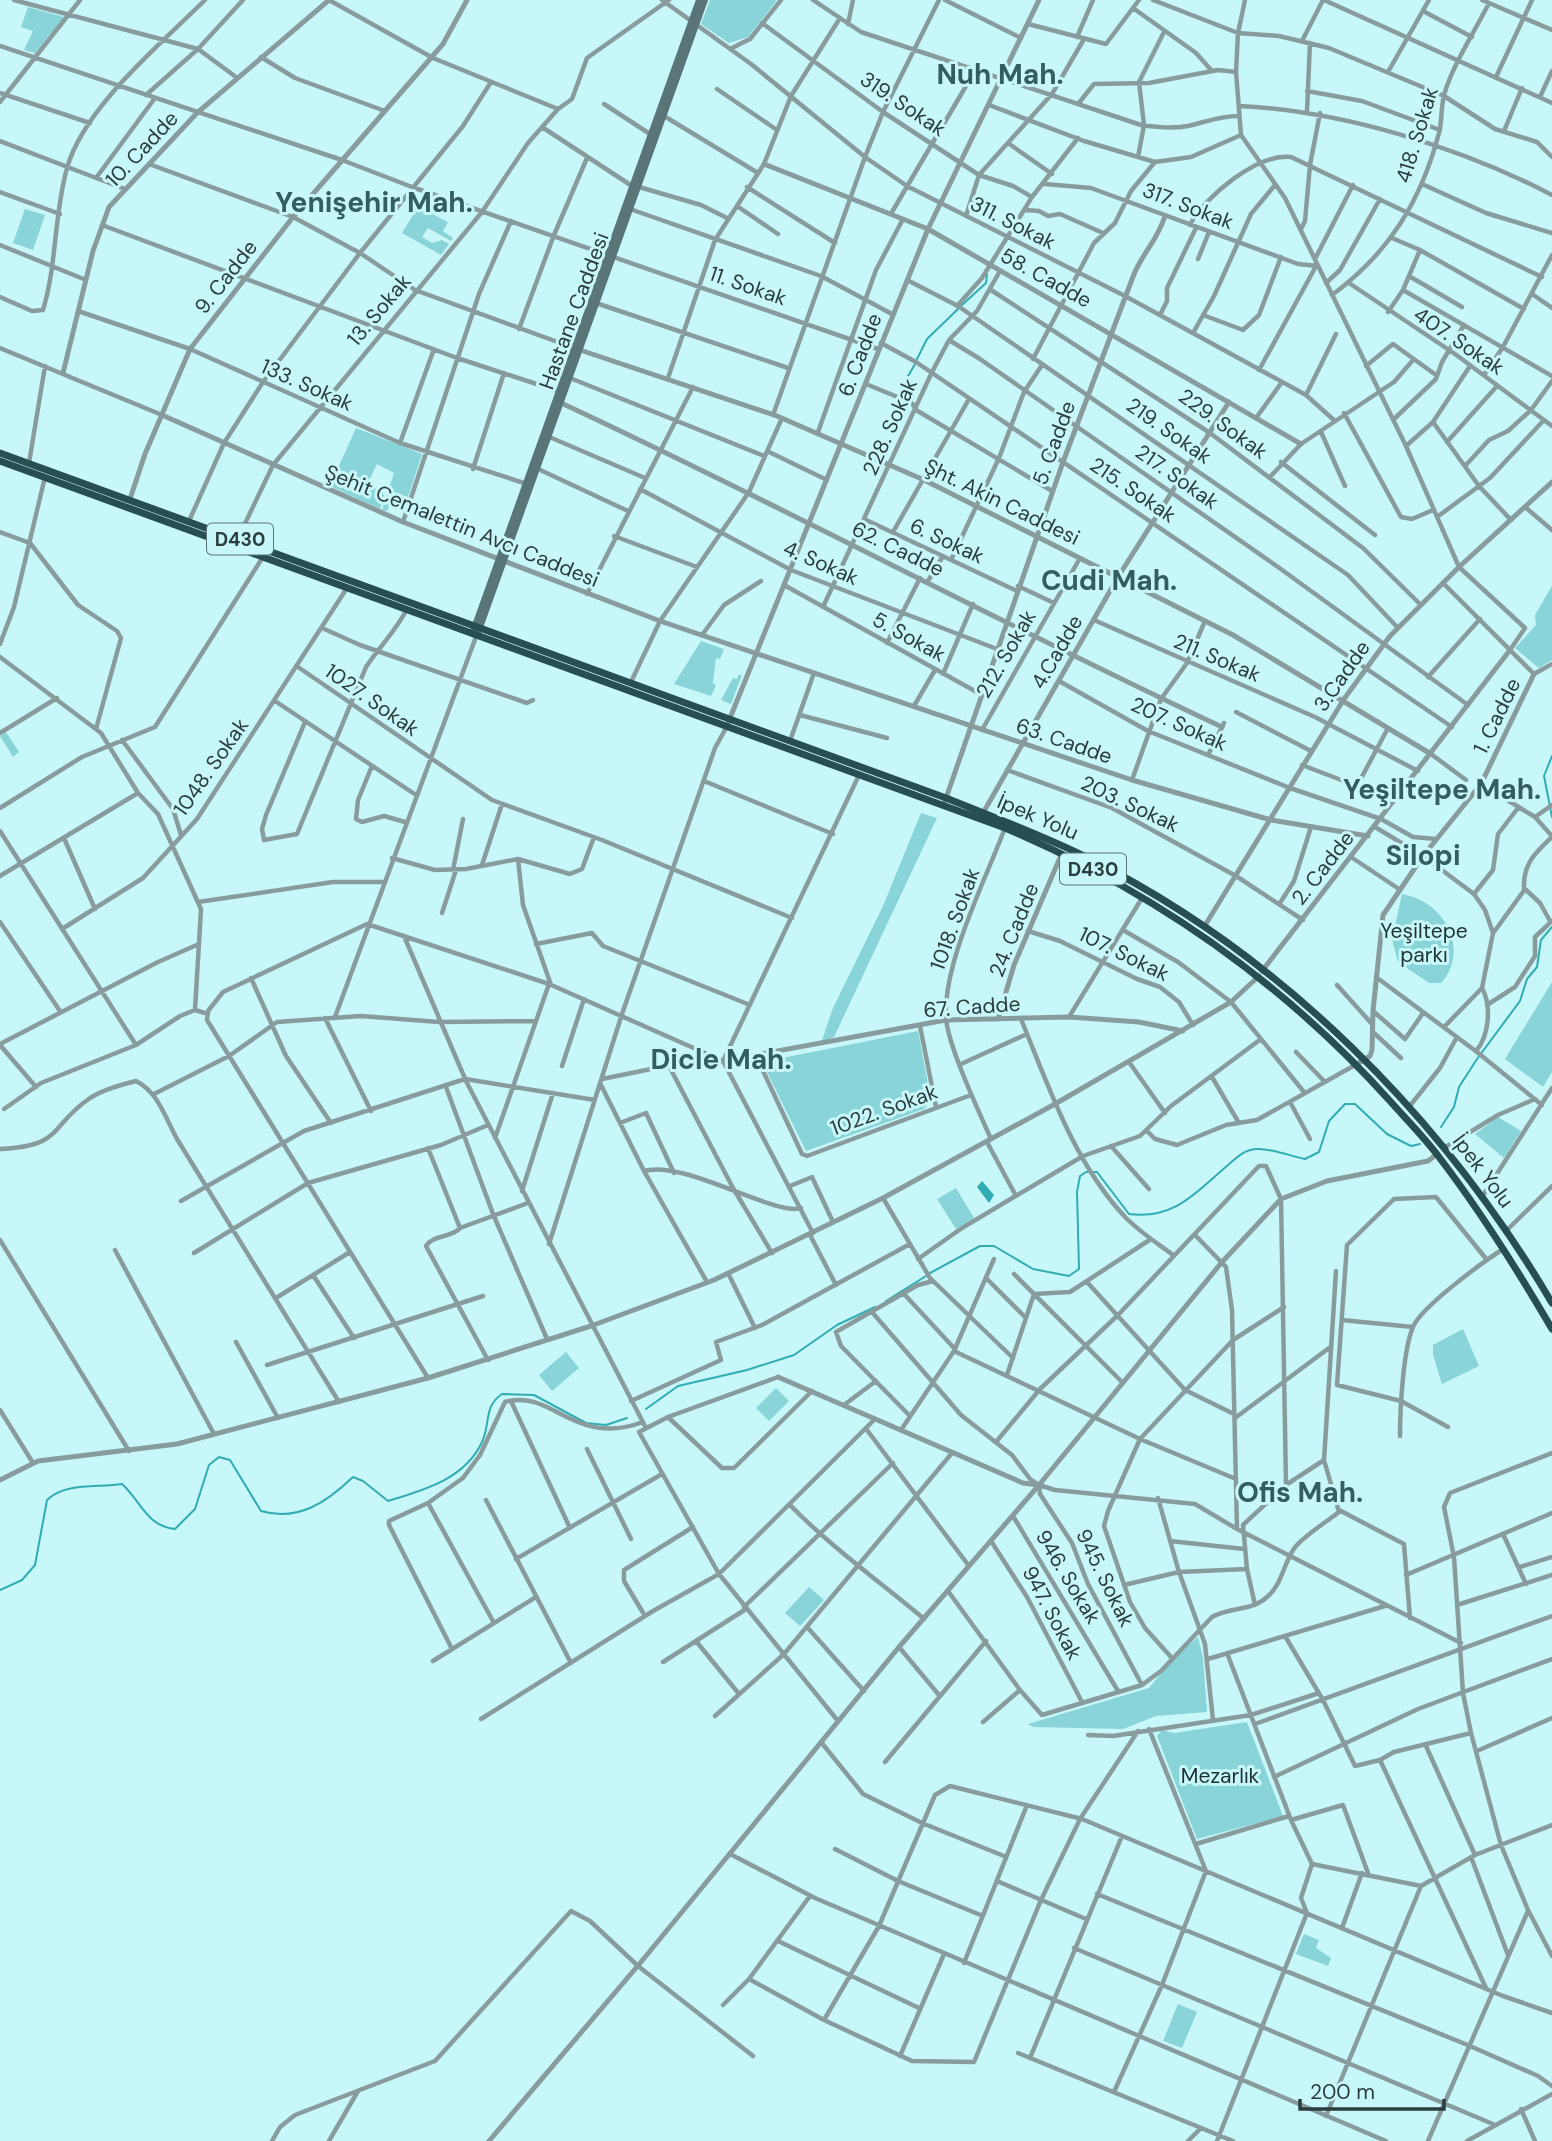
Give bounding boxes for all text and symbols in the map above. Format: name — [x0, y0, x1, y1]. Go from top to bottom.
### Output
district label: Nuh Mah. — [936, 56, 1064, 93]
street label: 319. Sokak — [855, 65, 952, 143]
street label: 418. Sokak — [1389, 83, 1445, 186]
street label: 10. Cadde — [100, 105, 185, 193]
street label: 317. Sokak — [1138, 176, 1238, 236]
district label: Yenişehir Mah. — [275, 184, 473, 221]
street label: 311. Sokak — [966, 190, 1061, 257]
street label: Hastane Caddesi — [533, 229, 615, 393]
street label: 9. Cadde — [188, 234, 264, 320]
street label: 58. Cadde — [995, 241, 1097, 315]
street label: 11. Sokak — [706, 260, 791, 312]
street label: 13. Sokak — [341, 268, 418, 352]
street label: 407. Sokak — [1408, 300, 1510, 382]
street label: 6. Cadde — [831, 309, 889, 401]
street label: 133. Sokak — [256, 352, 358, 418]
street label: 228. Sokak — [856, 374, 924, 480]
street label: 229. Sokak — [1173, 382, 1273, 466]
street label: 219. Sokak — [1121, 391, 1218, 471]
street label: 5. Cadde — [1026, 397, 1082, 489]
street label: 217. Sokak — [1130, 438, 1224, 516]
street label: 215. Sokak — [1084, 451, 1182, 529]
street label: Şht. Akin Caddesi — [920, 452, 1084, 552]
street label: Şehit Cemalettin Avcı Caddesi — [321, 458, 603, 594]
street label: 6. Sokak — [905, 512, 989, 571]
street label: 62. Cadde — [847, 515, 949, 583]
road number: D430 — [207, 524, 273, 554]
street label: 4. Sokak — [779, 534, 863, 592]
district label: Cudi Mah. — [1041, 562, 1177, 599]
street label: 212. Sokak — [969, 604, 1043, 703]
street label: 5. Sokak — [867, 605, 951, 669]
street label: 4.Cadde — [1025, 610, 1089, 694]
street label: 211. Sokak — [1169, 627, 1265, 689]
street label: 3.Cadde — [1307, 635, 1377, 717]
street label: 1027. Sokak — [319, 657, 425, 743]
street label: 1. Cadde — [1467, 673, 1527, 759]
street label: 207. Sokak — [1126, 690, 1232, 758]
street label: 63. Cadde — [1012, 711, 1116, 771]
street label: 1048. Sokak — [167, 712, 255, 821]
street label: 203. Sokak — [1076, 769, 1184, 839]
district label: Yeşiltepe Mah. — [1343, 771, 1541, 808]
street label: İpek Yolu — [993, 787, 1083, 847]
street label: 2. Cadde — [1285, 825, 1361, 911]
district label: Silopi — [1385, 837, 1461, 874]
road number: D430 — [1060, 854, 1126, 884]
street label: 1018. Sokak — [924, 863, 987, 974]
street label: 24. Cadde — [982, 879, 1046, 981]
park label: Yeşiltepe parkı — [1380, 917, 1468, 969]
street label: 107. Sokak — [1074, 920, 1174, 988]
street label: 67. Cadde — [923, 990, 1021, 1024]
district label: Dicle Mah. — [651, 1041, 791, 1078]
street label: 1022. Sokak — [827, 1078, 942, 1142]
street label: İpek Yolu — [1446, 1128, 1520, 1214]
district label: Ofis Mah. — [1237, 1474, 1363, 1511]
street label: 945. Sokak — [1069, 1524, 1141, 1632]
street label: 946. Sokak — [1029, 1525, 1107, 1630]
street label: 947. Sokak — [1016, 1561, 1089, 1665]
park label: Mezarlık — [1181, 1762, 1260, 1790]
scale bar — [1300, 2068, 1444, 2112]
text: 200 m — [1310, 2078, 1375, 2106]

